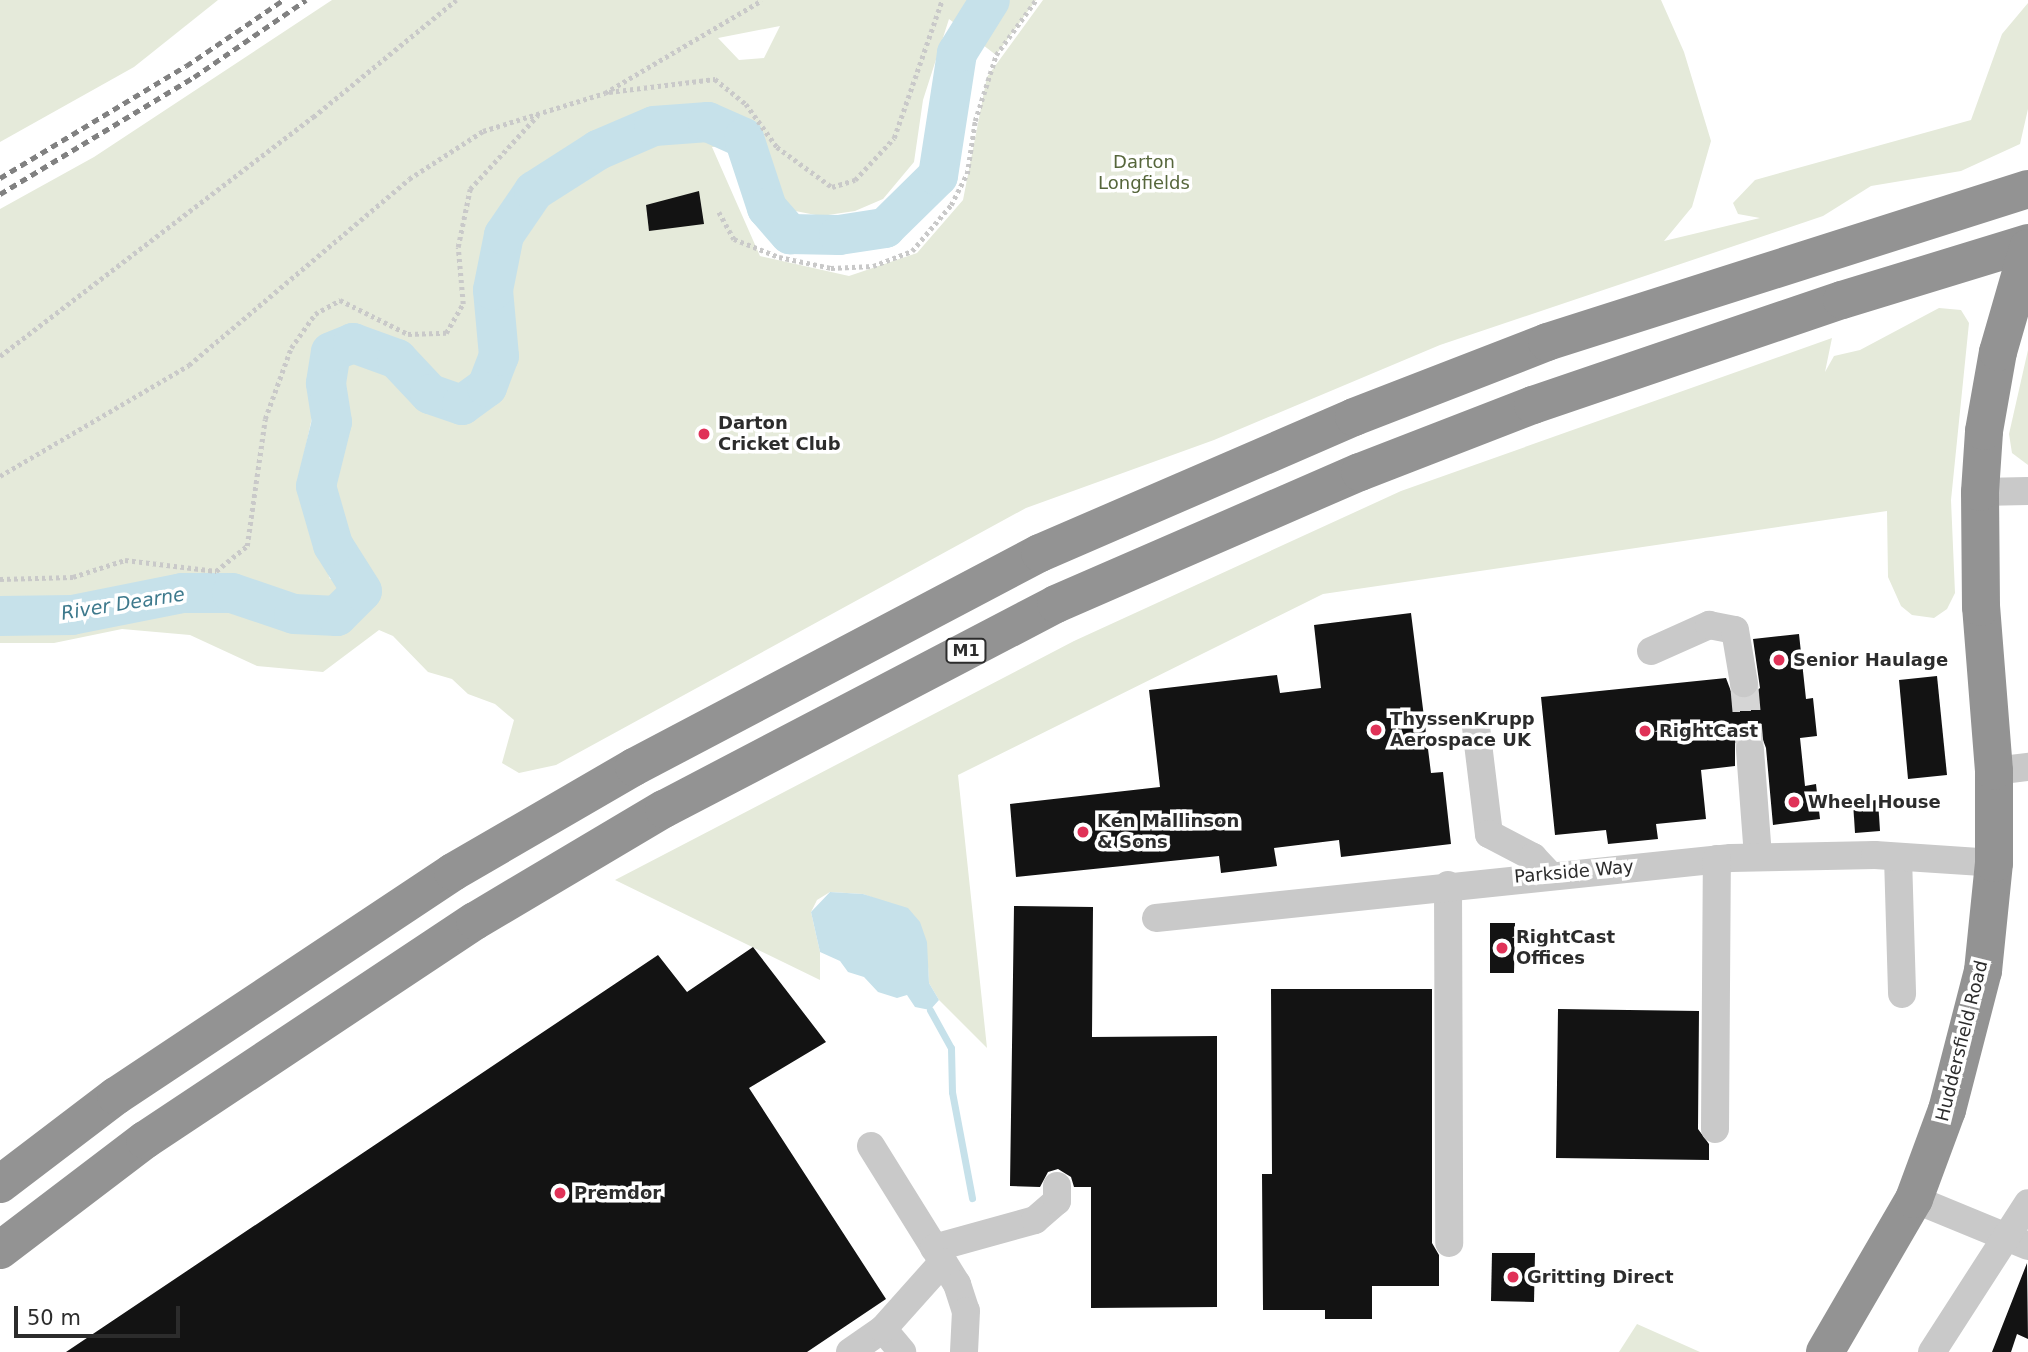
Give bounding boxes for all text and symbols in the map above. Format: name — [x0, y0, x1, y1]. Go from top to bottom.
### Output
park label: Darton Longfields — [1098, 152, 1190, 194]
place label: Darton Cricket Club — [718, 413, 841, 456]
marker: Darton Cricket Club — [696, 426, 712, 442]
water label: River Dearne — [60, 583, 186, 625]
road number: M1 — [945, 638, 987, 664]
place label: Senior Haulage — [1793, 649, 1948, 671]
marker: Senior Haulage — [1771, 652, 1787, 668]
place label: ThyssenKrupp Aerospace UK — [1390, 709, 1535, 752]
place label: RightCast — [1659, 720, 1758, 742]
marker: ThyssenKrupp Aerospace UK — [1368, 722, 1384, 738]
marker: RightCast — [1637, 723, 1653, 739]
place label: Wheel House — [1808, 791, 1941, 813]
marker: Wheel House — [1786, 794, 1802, 810]
place label: Ken Mallinson & Sons — [1097, 811, 1239, 854]
marker: Ken Mallinson & Sons — [1075, 824, 1091, 840]
street label: Parkside Way — [1513, 856, 1635, 888]
place label: RightCast Offices — [1516, 927, 1615, 970]
marker: RightCast Offices — [1494, 940, 1510, 956]
street label: Huddersfield Road — [1932, 958, 1992, 1124]
place label: Premdor — [574, 1182, 661, 1204]
marker: Premdor — [552, 1185, 568, 1201]
place label: Gritting Direct — [1527, 1266, 1674, 1288]
marker: Gritting Direct — [1505, 1269, 1521, 1285]
scale bar — [18, 1292, 184, 1336]
text: 50 m — [27, 1306, 81, 1330]

